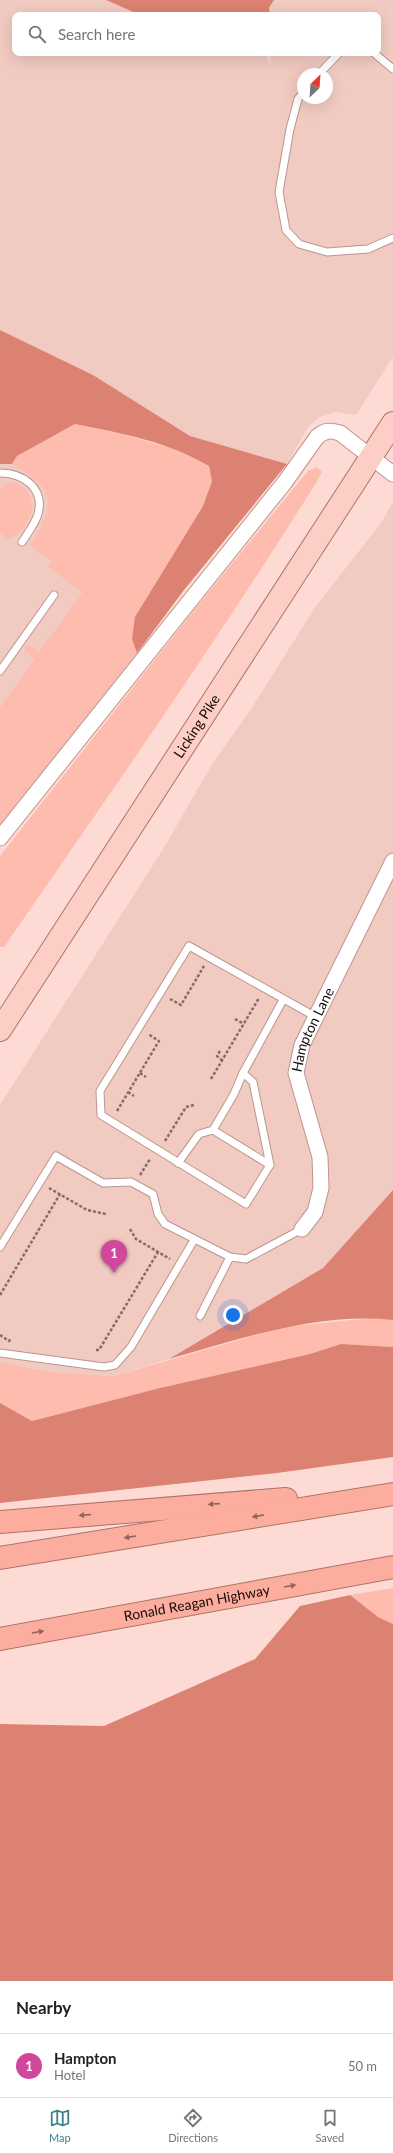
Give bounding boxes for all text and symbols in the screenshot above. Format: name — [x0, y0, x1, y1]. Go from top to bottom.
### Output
search box — [12, 12, 381, 56]
icon: search — [26, 23, 48, 45]
text: Search here — [58, 25, 135, 43]
north arrow — [297, 68, 333, 104]
street label: Licking Pike — [170, 691, 223, 761]
street label: Hampton Lane — [287, 984, 337, 1073]
pin: 1 — [101, 1240, 127, 1273]
your location — [223, 1305, 243, 1325]
one-way arrow — [208, 1500, 220, 1507]
one-way arrow — [79, 1512, 91, 1518]
one-way arrow — [252, 1513, 264, 1519]
one-way arrow — [123, 1534, 136, 1540]
street label: Ronald Reagan Highway — [122, 1581, 272, 1624]
one-way arrow — [284, 1582, 296, 1588]
one-way arrow — [32, 1629, 44, 1635]
text: Nearby — [16, 1997, 71, 2018]
text: Hampton — [54, 2049, 117, 2067]
text: 1 — [25, 2058, 33, 2074]
text: 50 m — [348, 2058, 377, 2074]
text: Hotel — [54, 2067, 86, 2083]
tab: Map — [49, 2107, 71, 2144]
tab: Directions — [168, 2107, 218, 2144]
tab: Saved — [315, 2107, 344, 2144]

